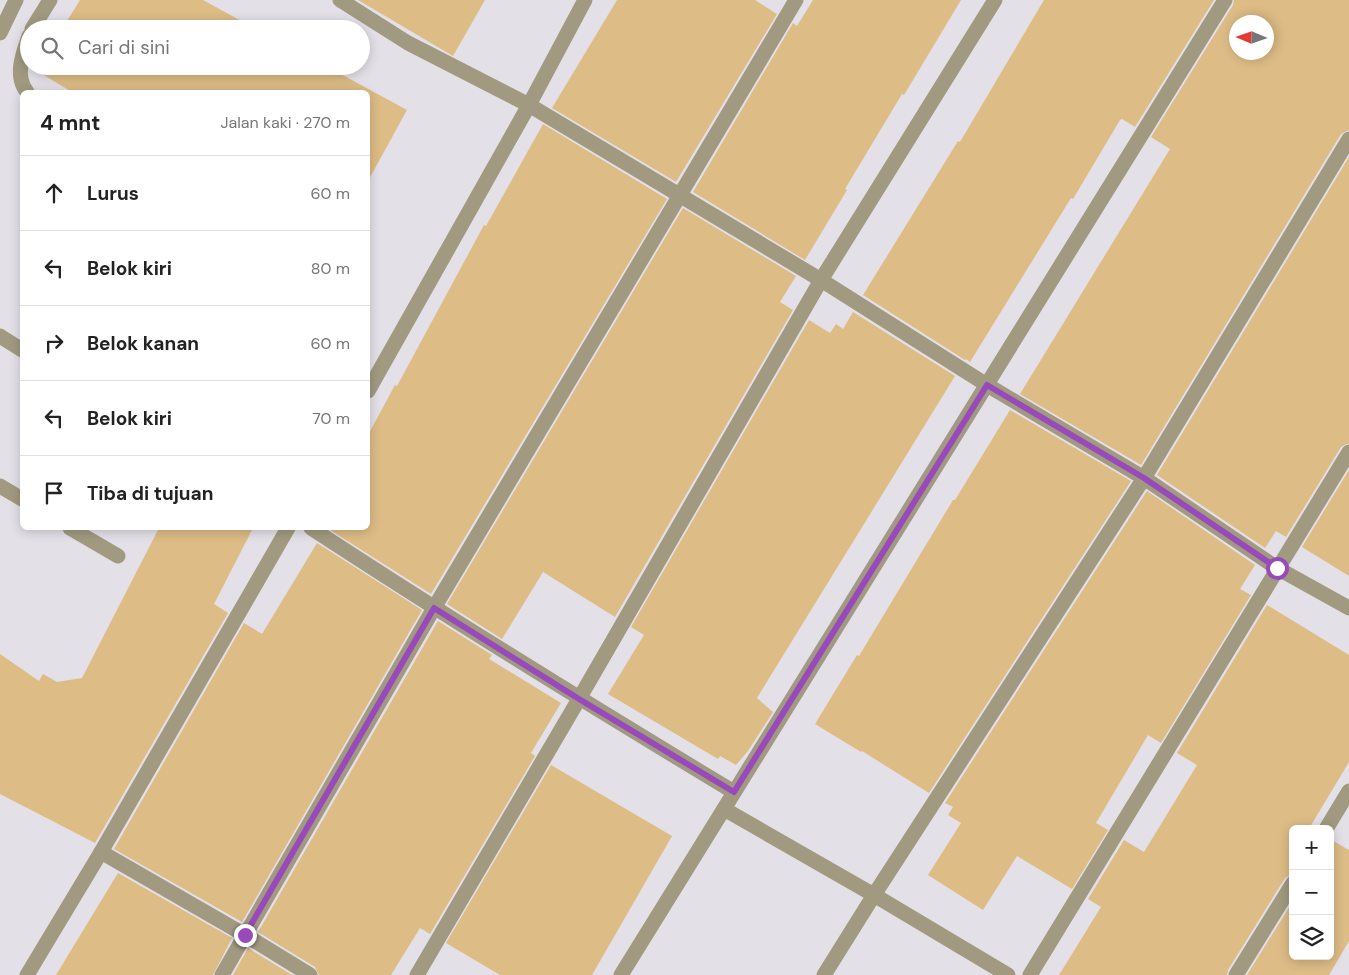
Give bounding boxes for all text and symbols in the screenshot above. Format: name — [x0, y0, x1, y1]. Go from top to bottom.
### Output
north arrow — [1229, 15, 1274, 60]
search box — [20, 20, 370, 75]
icon: search — [38, 34, 66, 62]
text: Cari di sini — [78, 35, 170, 60]
text: 4 mnt — [40, 109, 100, 137]
text: Jalan kaki · 270 m — [221, 112, 350, 133]
icon: ahead — [40, 179, 68, 207]
text: Lurus — [87, 181, 139, 206]
text: 60 m — [310, 183, 350, 204]
icon: left — [40, 254, 68, 282]
text: Belok kiri — [87, 256, 172, 281]
text: 80 m — [311, 258, 350, 279]
icon: right — [40, 329, 68, 357]
text: Belok kanan — [87, 331, 199, 356]
text: 60 m — [310, 333, 350, 354]
icon: left — [40, 404, 68, 432]
text: Belok kiri — [87, 406, 172, 431]
text: 70 m — [312, 408, 350, 429]
icon: arrive — [40, 479, 68, 507]
text: Tiba di tujuan — [87, 481, 213, 506]
route start — [1266, 557, 1289, 580]
map controls — [1289, 825, 1334, 960]
button: + — [1289, 825, 1334, 870]
button: − — [1289, 870, 1334, 915]
button: layers — [1289, 915, 1334, 960]
route end — [234, 924, 257, 947]

